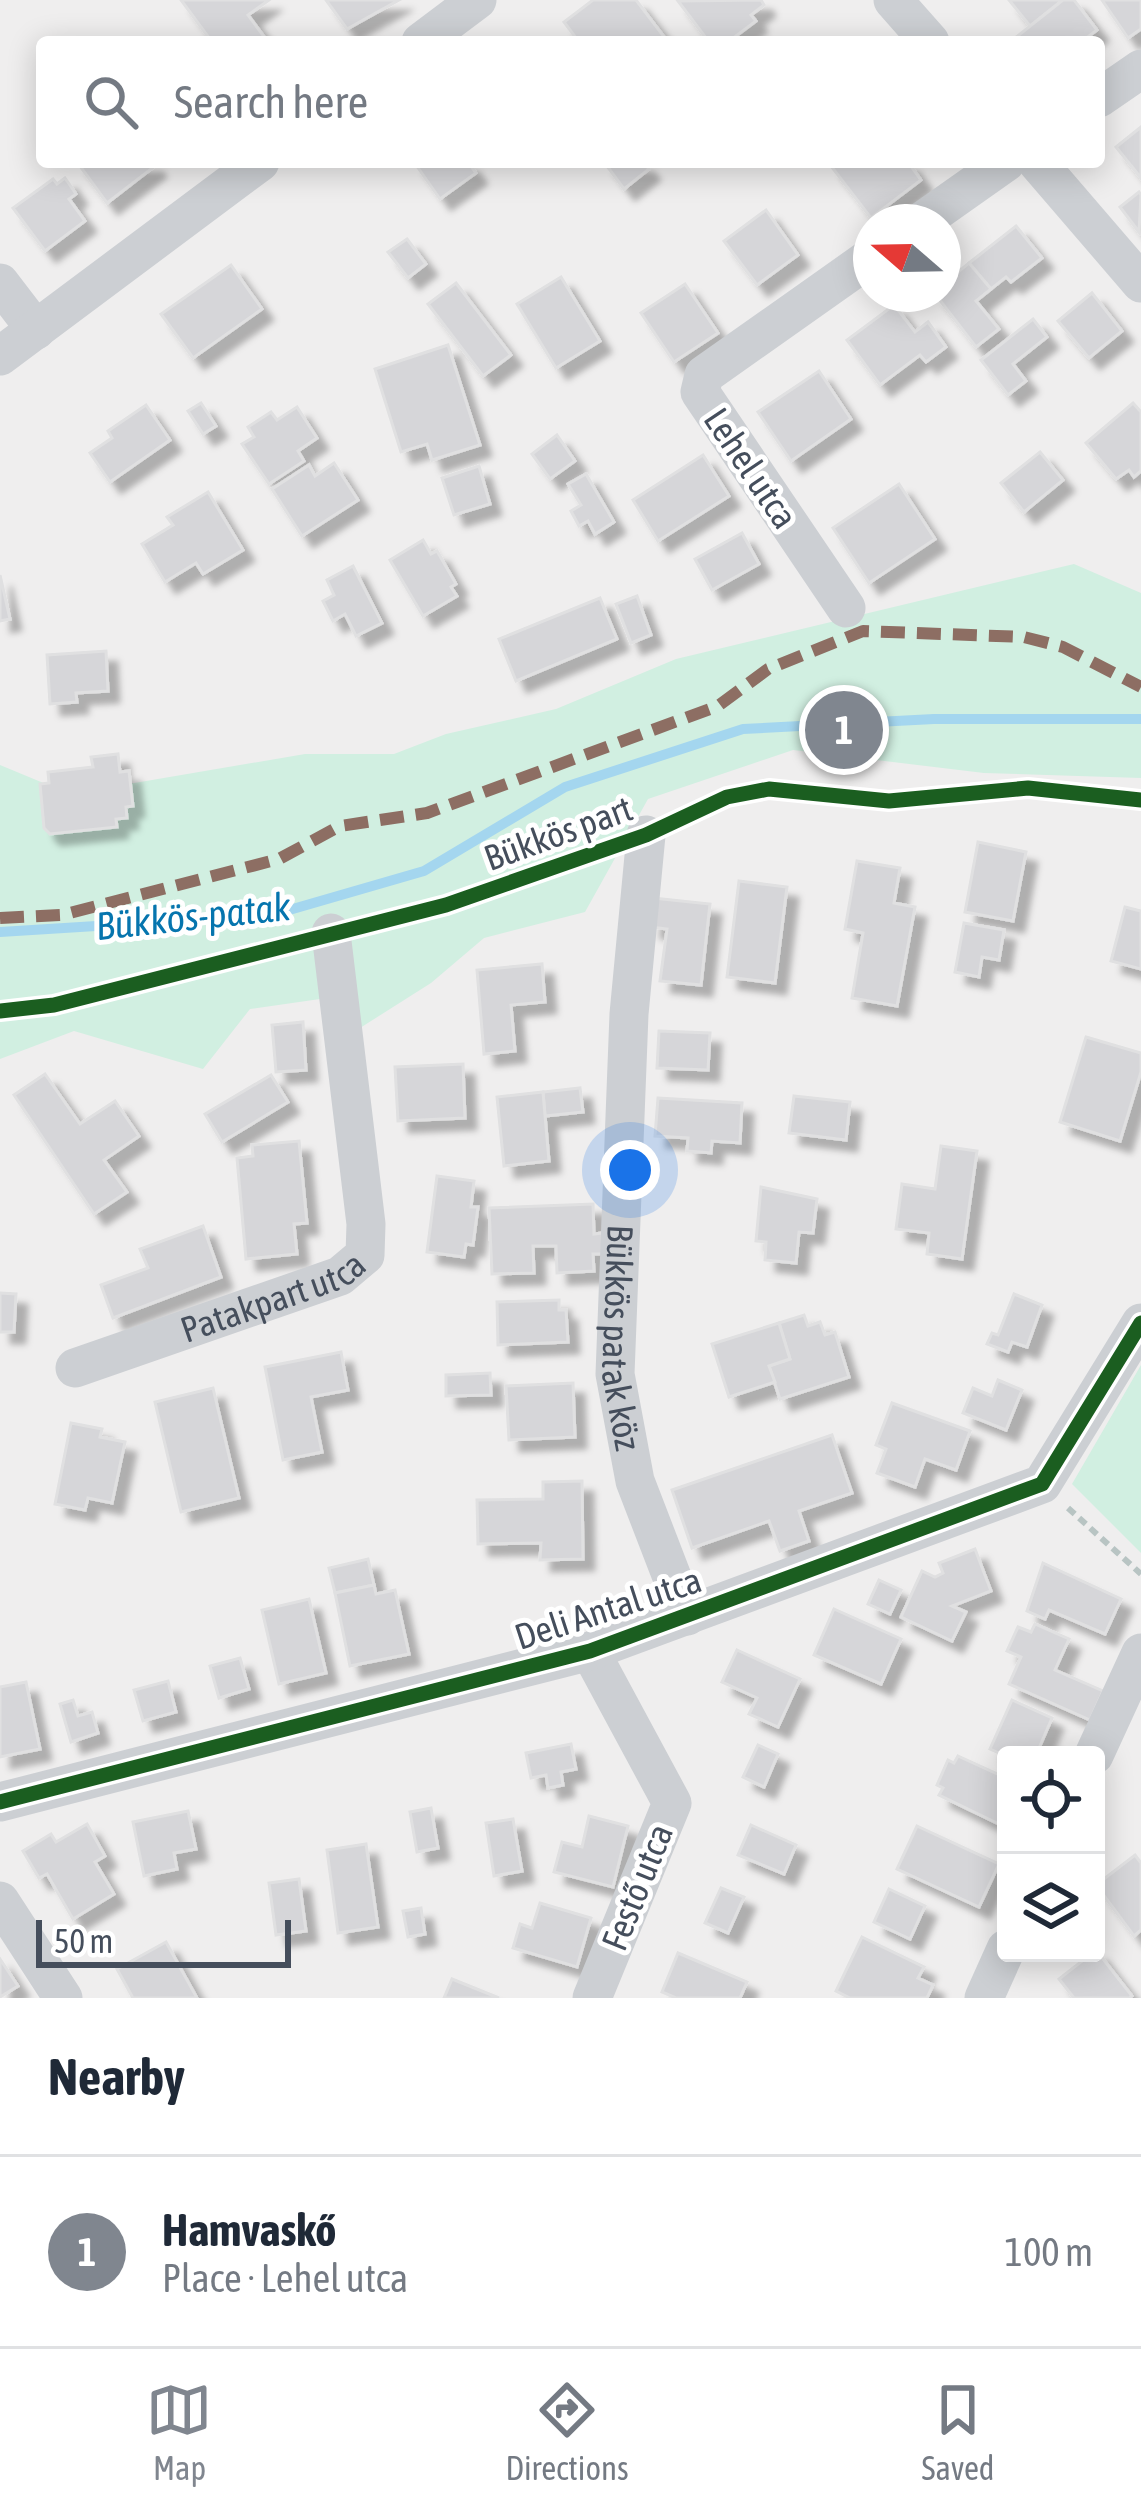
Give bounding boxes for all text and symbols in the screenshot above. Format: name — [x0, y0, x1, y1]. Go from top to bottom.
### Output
search box — [36, 36, 1105, 168]
icon: search — [78, 69, 144, 135]
text: Search here — [174, 76, 368, 128]
north arrow — [853, 204, 961, 312]
street label: Lehel utca — [696, 400, 806, 536]
pin: 1 — [805, 685, 883, 775]
street label: Bükkös part — [478, 787, 638, 879]
water label: Bükkös-patak — [94, 884, 293, 948]
your location — [600, 1140, 660, 1200]
street label: Bükkös patak köz — [593, 1224, 650, 1454]
street label: Patakpart utca — [175, 1243, 374, 1351]
street label: Deli Antal utca — [510, 1558, 706, 1658]
map controls — [997, 1746, 1105, 1962]
button: locate — [997, 1746, 1105, 1854]
street label: Festő utca — [593, 1818, 681, 1956]
button: layers — [997, 1854, 1105, 1962]
scale bar — [36, 1914, 291, 1967]
text: 50 m — [54, 1922, 113, 1960]
text: Nearby — [48, 2047, 185, 2106]
text: Hamvaskő — [162, 2204, 336, 2256]
text: 1 — [78, 2230, 96, 2274]
text: 100 m — [1005, 2230, 1093, 2274]
text: Place · Lehel utca — [162, 2256, 408, 2300]
tab: Map — [146, 2377, 212, 2487]
tab: Directions — [505, 2377, 629, 2487]
tab: Saved — [922, 2377, 994, 2487]

